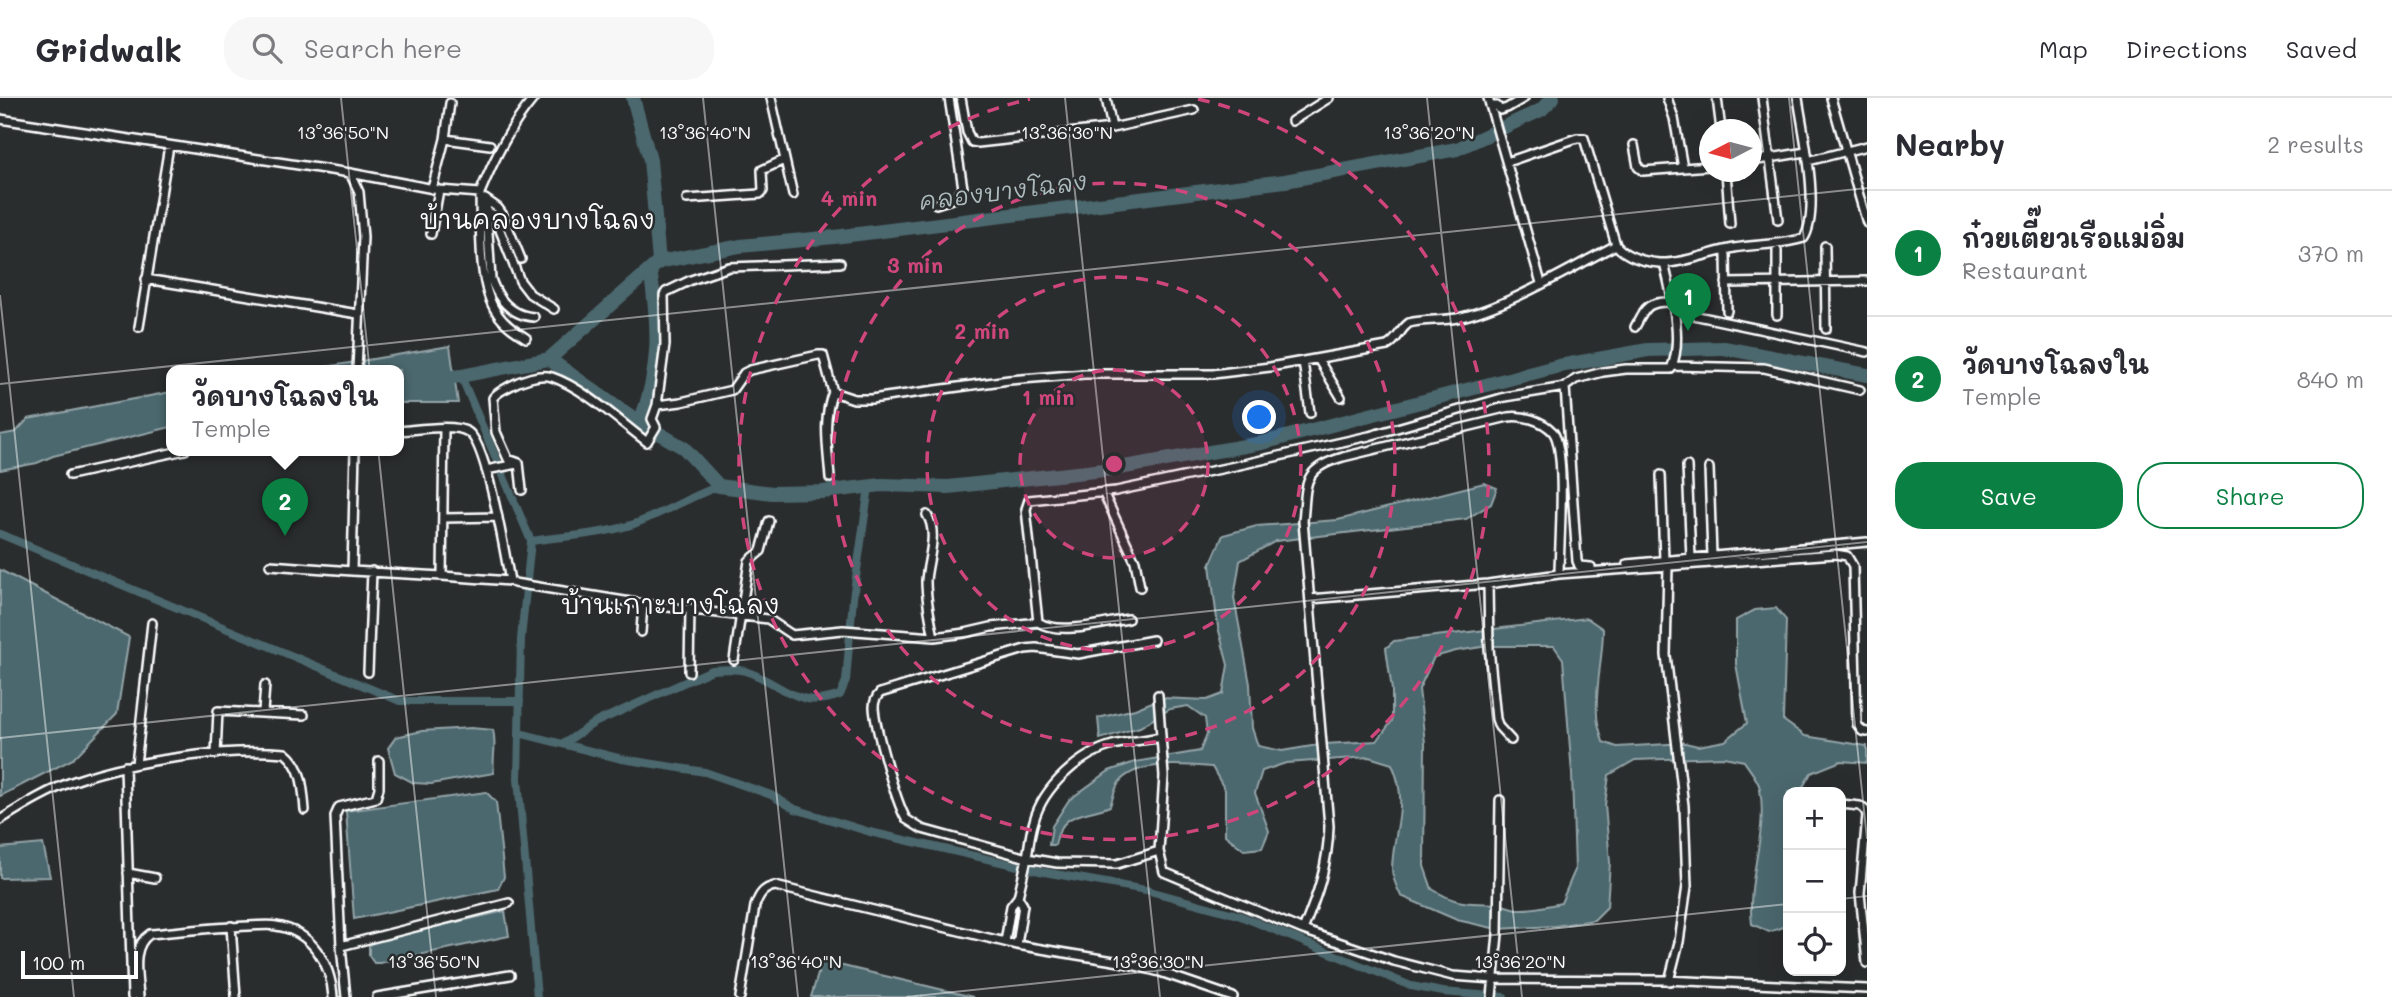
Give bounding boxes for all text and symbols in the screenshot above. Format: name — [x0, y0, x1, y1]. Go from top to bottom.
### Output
search box — [224, 17, 714, 80]
text: Gridwalk — [35, 27, 182, 70]
icon: search — [248, 29, 286, 67]
text: Search here — [304, 31, 462, 65]
text: Map — [2039, 33, 2088, 64]
text: Directions — [2126, 33, 2248, 64]
text: Saved — [2286, 33, 2357, 64]
north arrow — [1699, 119, 1762, 182]
text: 13°36'50"N — [297, 120, 389, 144]
text: 13°36'40"N — [659, 120, 751, 144]
text: 13°36'30"N — [1021, 120, 1113, 144]
text: 13°36'20"N — [1383, 120, 1475, 144]
text: Nearby — [1895, 124, 2005, 164]
text: 2 results — [2267, 129, 2364, 159]
water label: คลองบางโฉลง — [917, 165, 1088, 216]
text: 4 min — [821, 184, 877, 211]
district label: บ้านคลองบางโฉลง — [419, 202, 655, 236]
text: ก๋วยเตี๊ยวเรือแม่อิ่ม — [1962, 221, 2185, 255]
text: 1 — [1913, 238, 1923, 268]
text: 370 m — [2298, 238, 2364, 268]
text: 3 min — [887, 251, 943, 278]
text: Restaurant — [1962, 255, 2088, 285]
pin: 1 — [1665, 273, 1711, 331]
text: 2 min — [954, 317, 1010, 344]
text: วัดบางโฉลงใน — [1962, 347, 2149, 381]
text: 2 — [1912, 364, 1924, 394]
text: 840 m — [2297, 364, 2364, 394]
popup — [166, 365, 404, 456]
text: วัดบางโฉลงใน — [192, 379, 378, 413]
text: Temple — [1962, 381, 2042, 411]
text: 1 min — [1022, 383, 1074, 410]
your location — [1242, 400, 1276, 434]
text: Temple — [192, 413, 271, 443]
centre of rings — [1102, 452, 1126, 476]
button: Save — [1895, 462, 2123, 529]
button: Share — [2137, 462, 2364, 529]
pin: 2 — [262, 478, 308, 536]
district label: บ้านเกาะบางโฉลง — [560, 587, 780, 621]
map controls — [1783, 787, 1846, 976]
button: + — [1783, 787, 1846, 850]
button: − — [1783, 850, 1846, 913]
button: locate — [1783, 913, 1846, 976]
scale bar — [21, 948, 138, 980]
text: 13°36'50"N — [388, 949, 480, 973]
text: 13°36'40"N — [750, 949, 842, 973]
text: 13°36'30"N — [1112, 949, 1204, 973]
text: 13°36'20"N — [1474, 949, 1566, 973]
text: 100 m — [32, 950, 85, 975]

